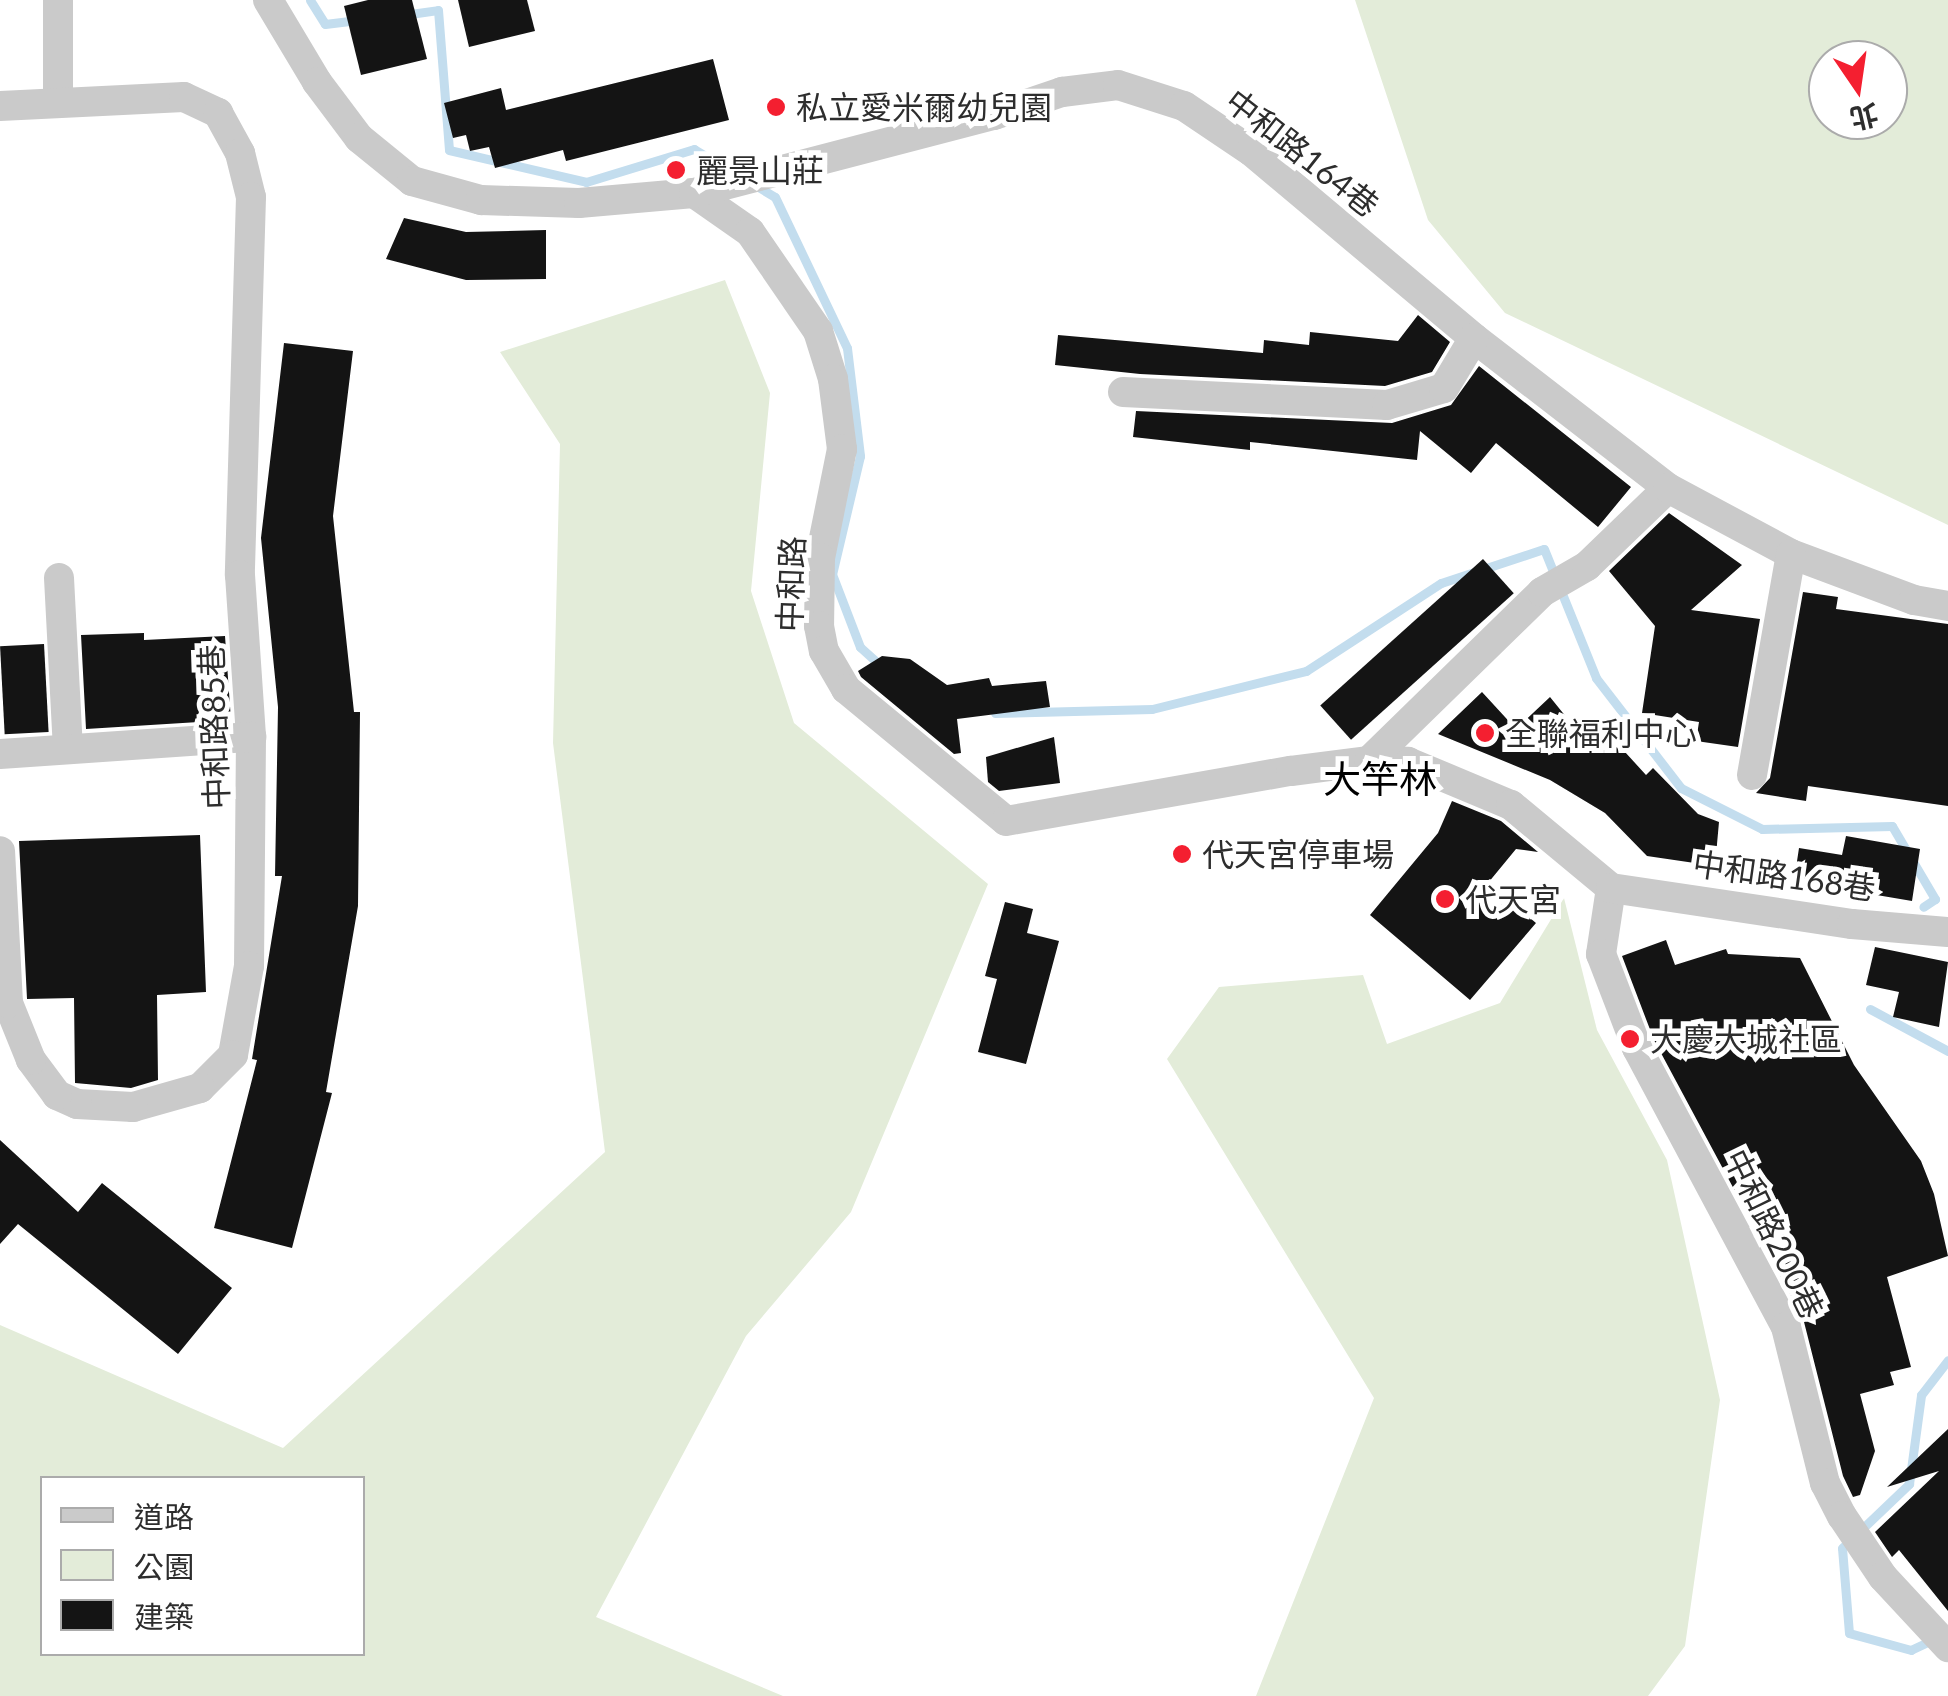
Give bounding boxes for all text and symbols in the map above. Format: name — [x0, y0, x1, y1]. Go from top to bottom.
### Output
north arrow — [1808, 40, 1908, 140]
street label: 中和路164巷 — [1218, 81, 1386, 225]
place label: 私立愛米爾幼兒園 — [796, 88, 1052, 126]
marker: 私立愛米爾幼兒園 — [765, 96, 787, 118]
text: 北 — [1847, 98, 1882, 137]
place label: 麗景山莊 — [696, 151, 824, 189]
marker: 麗景山莊 — [665, 159, 687, 181]
street label: 中和路 — [770, 535, 812, 633]
street label: 中和路85巷 — [192, 644, 236, 810]
place label: 全聯福利中心 — [1505, 714, 1697, 752]
marker: 全聯福利中心 — [1474, 722, 1496, 744]
district label: 大竿林 — [1323, 756, 1437, 802]
place label: 代天宮停車場 — [1202, 835, 1394, 873]
marker: 代天宮停車場 — [1171, 843, 1193, 865]
street label: 中和路168巷 — [1690, 844, 1878, 908]
place label: 代天宮 — [1465, 880, 1561, 918]
marker: 代天宮 — [1434, 888, 1456, 910]
place label: 大慶大城社區 — [1650, 1020, 1842, 1058]
marker: 大慶大城社區 — [1619, 1028, 1641, 1050]
street label: 中和路200巷 — [1716, 1143, 1832, 1325]
legend — [40, 1476, 365, 1656]
text: 道路 — [134, 1498, 194, 1534]
text: 公園 — [134, 1548, 194, 1584]
text: 建築 — [134, 1598, 194, 1634]

